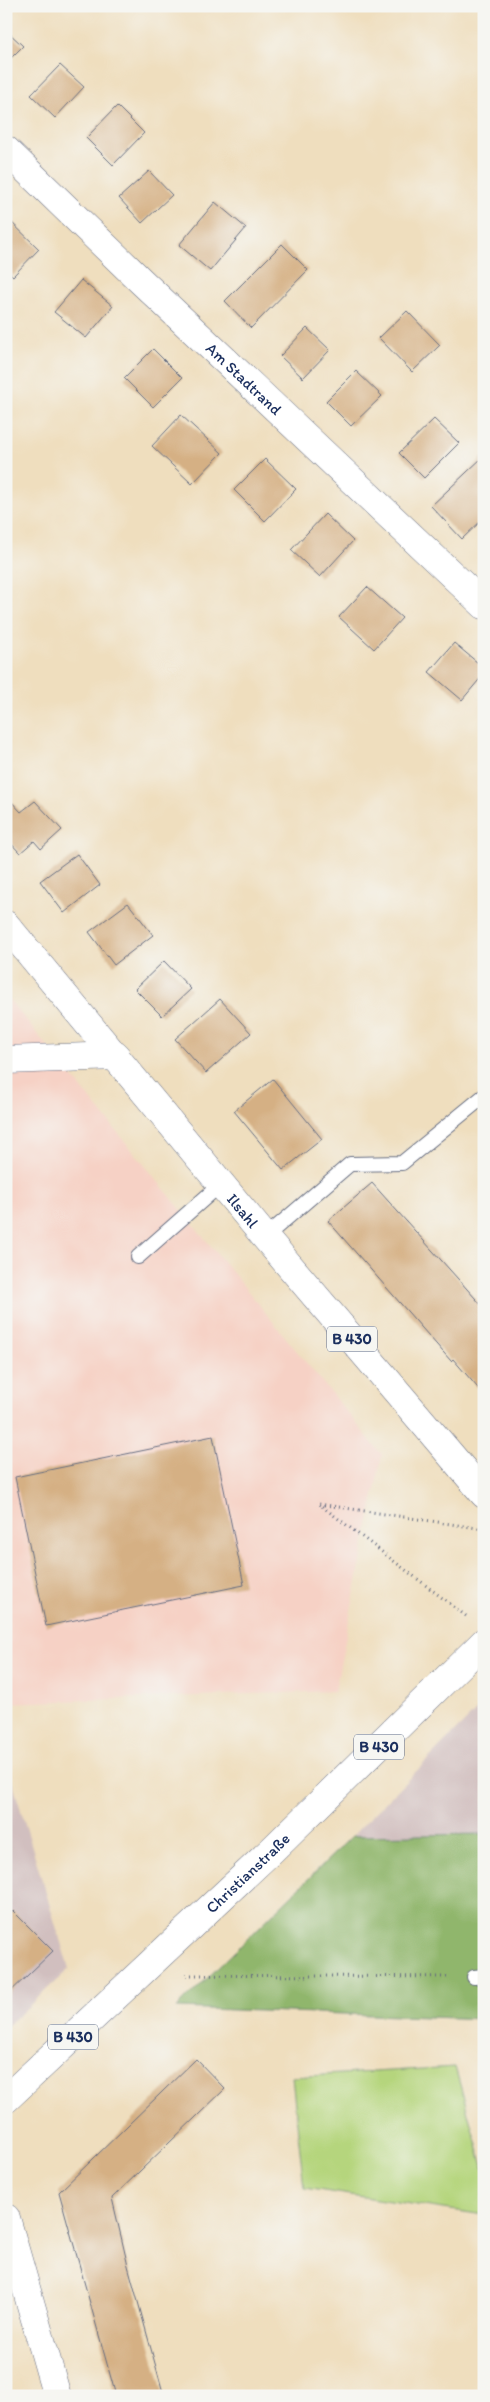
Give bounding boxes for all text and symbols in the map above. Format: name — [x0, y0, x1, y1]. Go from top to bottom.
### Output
street label: Am Stadtrand — [202, 338, 286, 419]
street label: Ilsahl — [223, 1189, 263, 1232]
road number: B 430 — [327, 1326, 377, 1352]
road number: B 430 — [354, 1734, 404, 1760]
street label: Christianstraße — [202, 1829, 293, 1917]
road number: B 430 — [48, 2024, 98, 2050]

